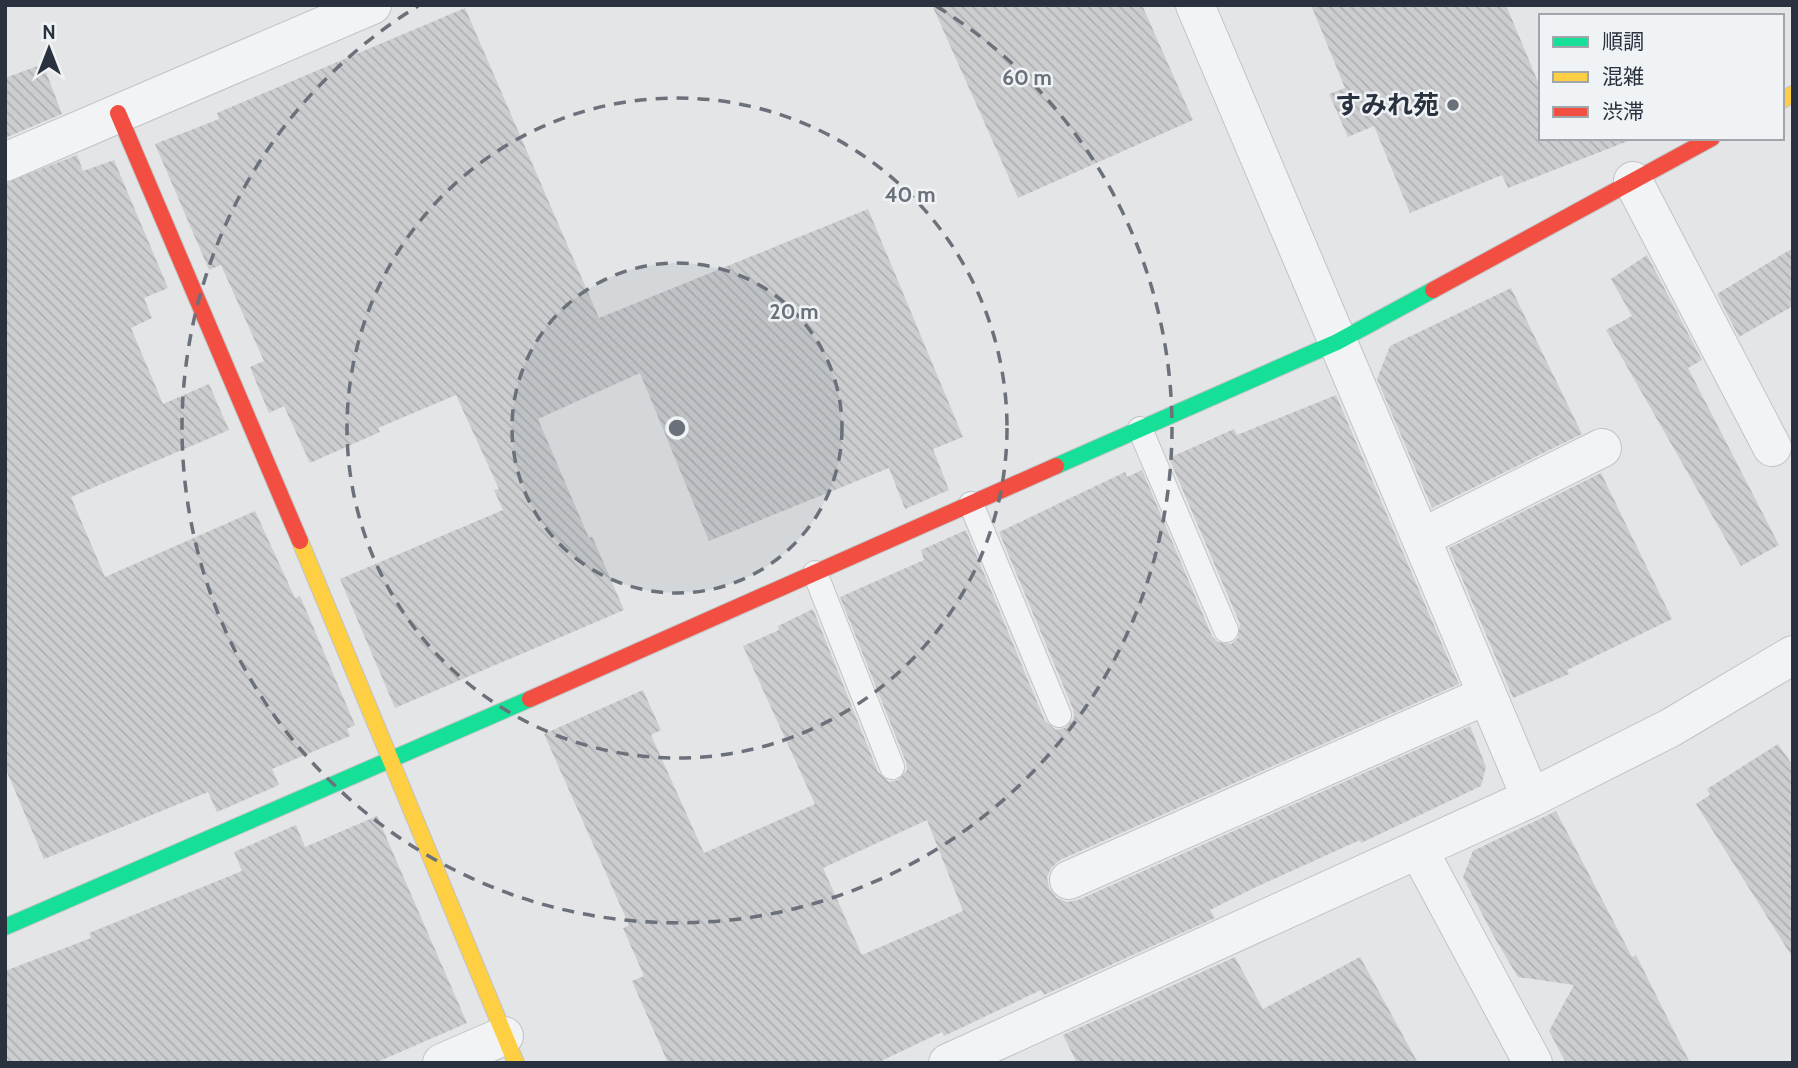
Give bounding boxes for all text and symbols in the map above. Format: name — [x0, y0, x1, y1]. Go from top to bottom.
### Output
north arrow — [14, 14, 84, 84]
legend — [1539, 14, 1784, 140]
text: N — [42, 21, 56, 44]
text: 順調 — [1602, 29, 1644, 54]
text: 混雑 — [1602, 64, 1644, 89]
text: 60 m — [1002, 65, 1052, 90]
place label: すみれ苑 — [1335, 89, 1439, 121]
marker: すみれ苑 — [1445, 97, 1461, 113]
text: 渋滞 — [1602, 99, 1644, 124]
text: 40 m — [885, 182, 935, 207]
text: 20 m — [770, 299, 818, 324]
centre of rings — [665, 416, 689, 440]

